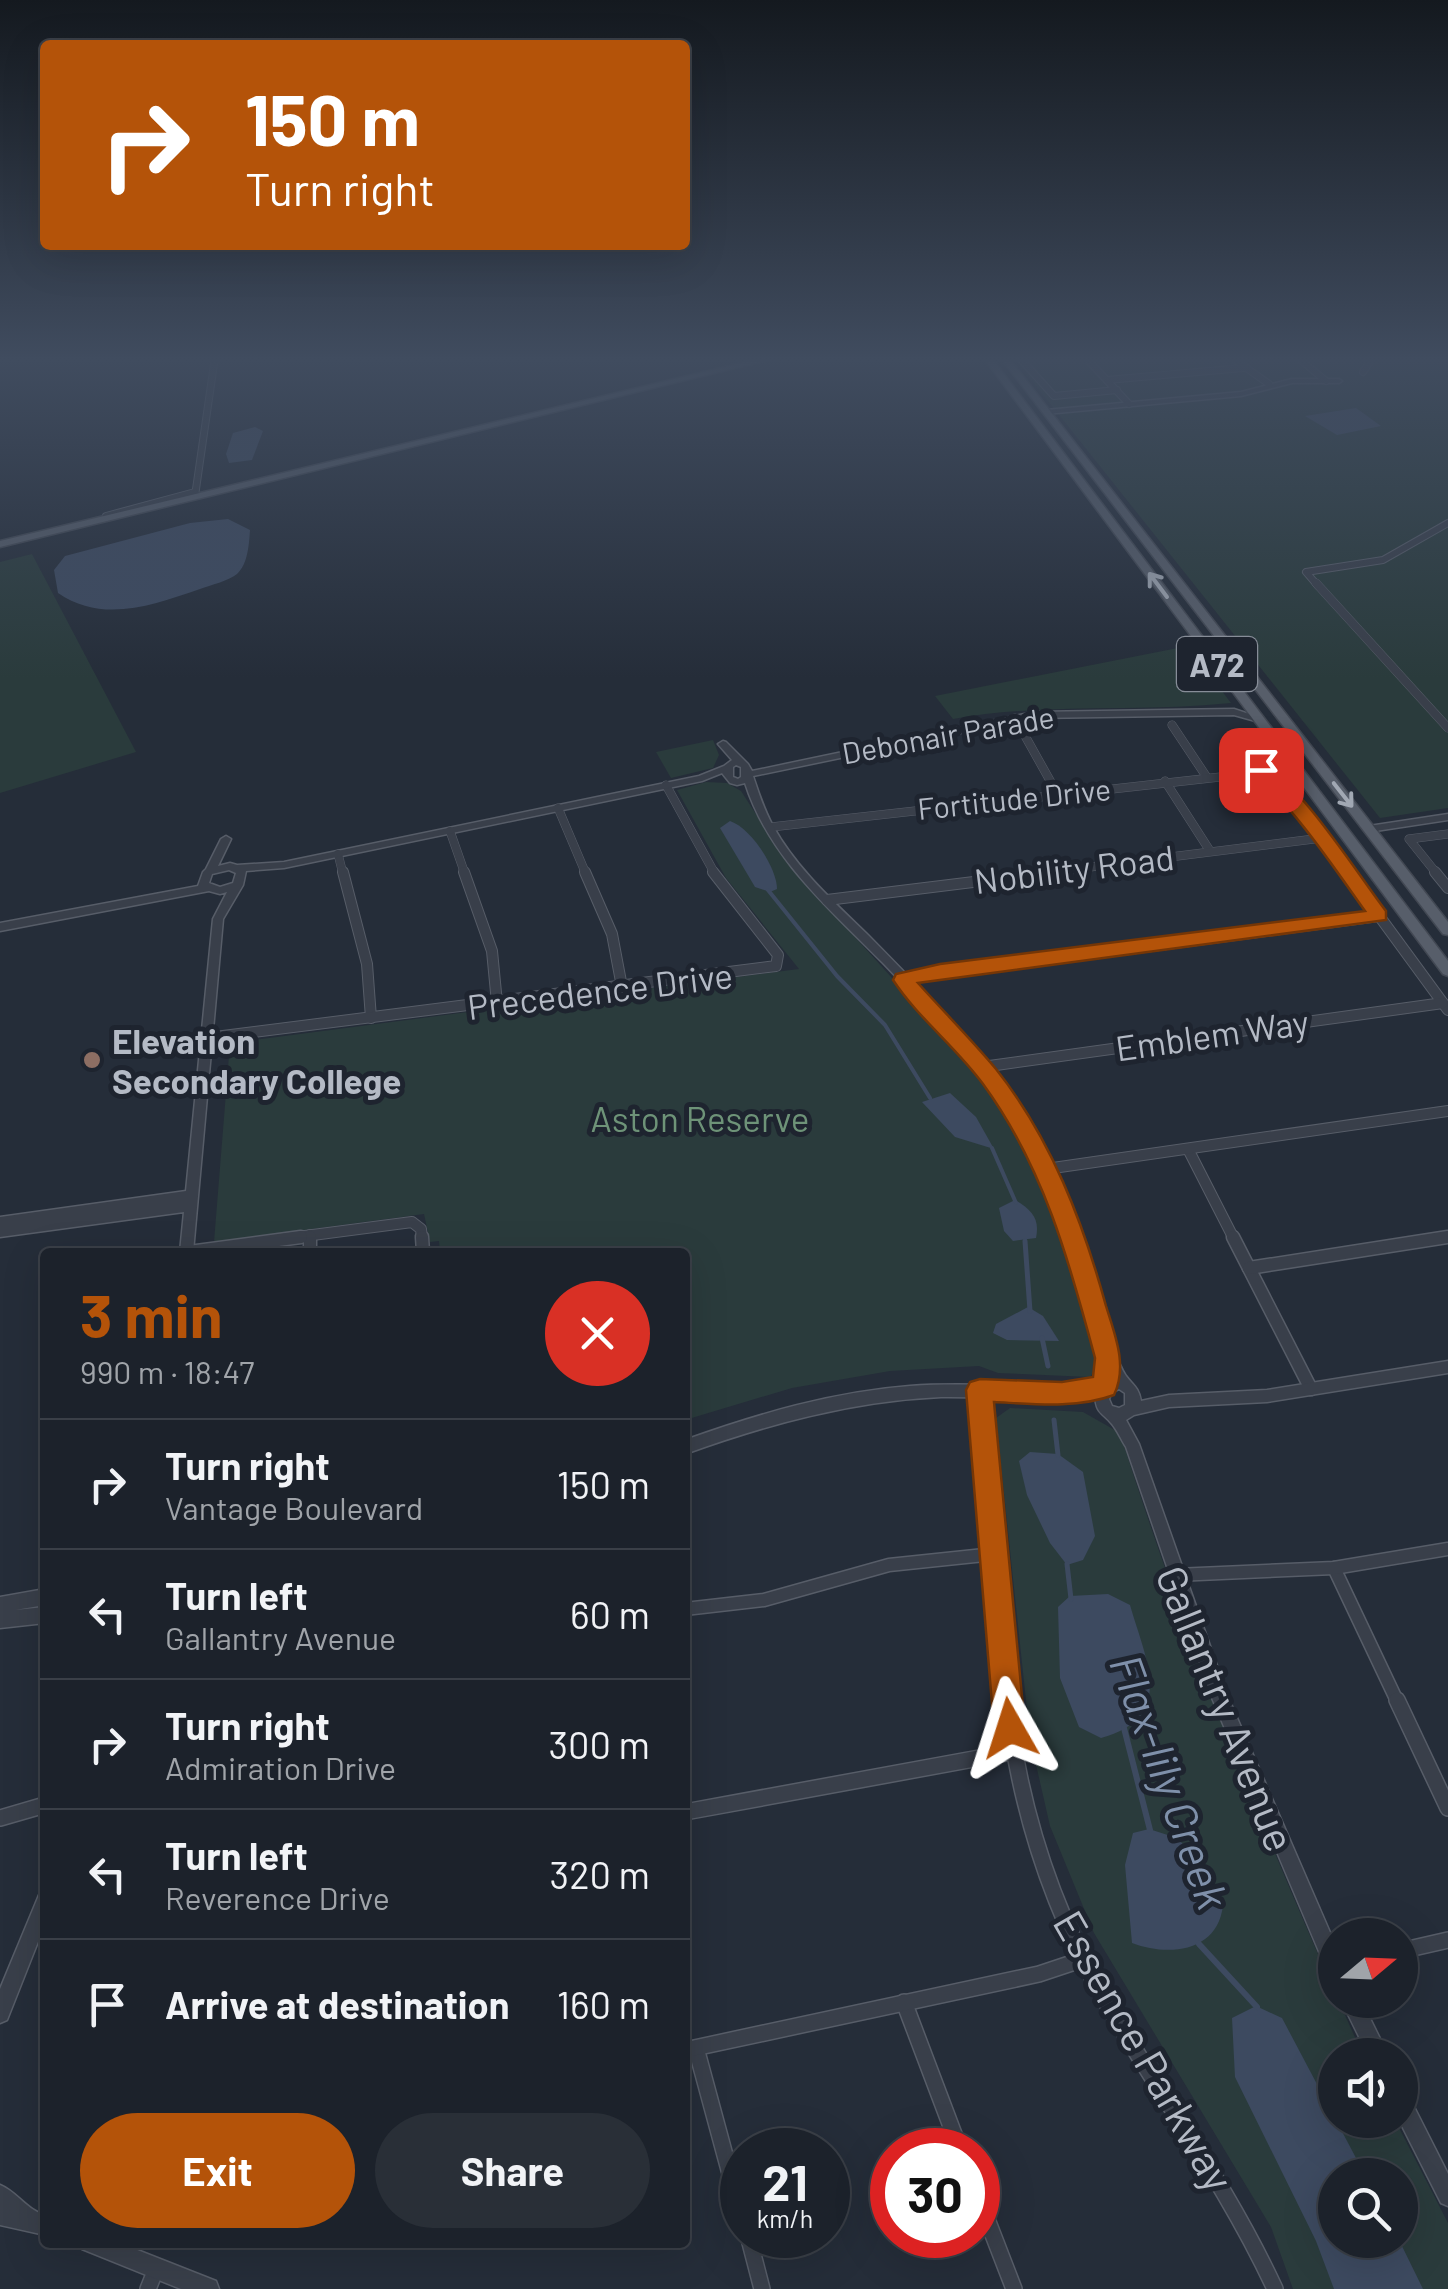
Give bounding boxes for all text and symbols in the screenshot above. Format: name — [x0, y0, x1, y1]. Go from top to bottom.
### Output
text: 150 m — [245, 76, 420, 160]
icon: right — [80, 80, 210, 210]
text: Turn right — [245, 161, 435, 215]
one-way arrow — [1147, 572, 1168, 599]
road number: A72 — [1177, 637, 1257, 691]
street label: Debonair Parade — [839, 698, 1057, 770]
pin — [1219, 728, 1304, 813]
icon: arrive — [1234, 743, 1289, 798]
street label: Fortitude Drive — [915, 770, 1113, 826]
one-way arrow — [1333, 781, 1354, 808]
street label: Nobility Road — [972, 835, 1176, 901]
street label: Precedence Drive — [465, 953, 735, 1027]
street label: Emblem Way — [1113, 1000, 1311, 1068]
place label: Elevation Secondary College — [112, 1019, 401, 1101]
marker: Elevation Secondary College — [81, 1049, 103, 1071]
park label: Aston Reserve — [591, 1097, 809, 1139]
text: 3 min — [80, 1278, 223, 1350]
button: close — [545, 1281, 650, 1386]
text: 990 m · 18:47 — [80, 1352, 254, 1390]
text: Turn right — [165, 1442, 330, 1488]
icon: right — [80, 1457, 135, 1512]
text: 150 m — [557, 1461, 650, 1507]
text: Vantage Boulevard — [165, 1488, 423, 1526]
street label: Gallantry Avenue — [1146, 1558, 1307, 1858]
text: Turn left — [165, 1572, 308, 1618]
icon: left — [80, 1587, 135, 1642]
text: 60 m — [570, 1591, 650, 1637]
text: Gallantry Avenue — [165, 1618, 396, 1656]
water label: Flax-lily Creek — [1100, 1647, 1242, 1916]
position arrow — [958, 1676, 1062, 1780]
text: Turn right — [165, 1702, 330, 1748]
icon: right — [80, 1717, 135, 1772]
text: 300 m — [548, 1721, 650, 1767]
text: Admiration Drive — [165, 1748, 396, 1786]
text: Turn left — [165, 1832, 308, 1878]
icon: left — [80, 1847, 135, 1902]
text: 320 m — [550, 1851, 650, 1897]
text: Reverence Drive — [165, 1878, 390, 1916]
street label: Essence Parkway — [1044, 1901, 1245, 2200]
north arrow — [1318, 1918, 1418, 2018]
map controls — [1318, 1918, 1418, 2258]
icon: arrive — [80, 1977, 135, 2032]
text: Arrive at destination — [165, 1981, 510, 2027]
text: 160 m — [557, 1981, 650, 2027]
button: sound — [1318, 2038, 1418, 2138]
button: Exit — [80, 2113, 355, 2228]
button: Share — [375, 2113, 650, 2228]
speed limit sign: 30 — [870, 2128, 1000, 2258]
text: 21 — [762, 2151, 808, 2211]
button: search — [1318, 2158, 1418, 2258]
text: km/h — [757, 2203, 813, 2233]

